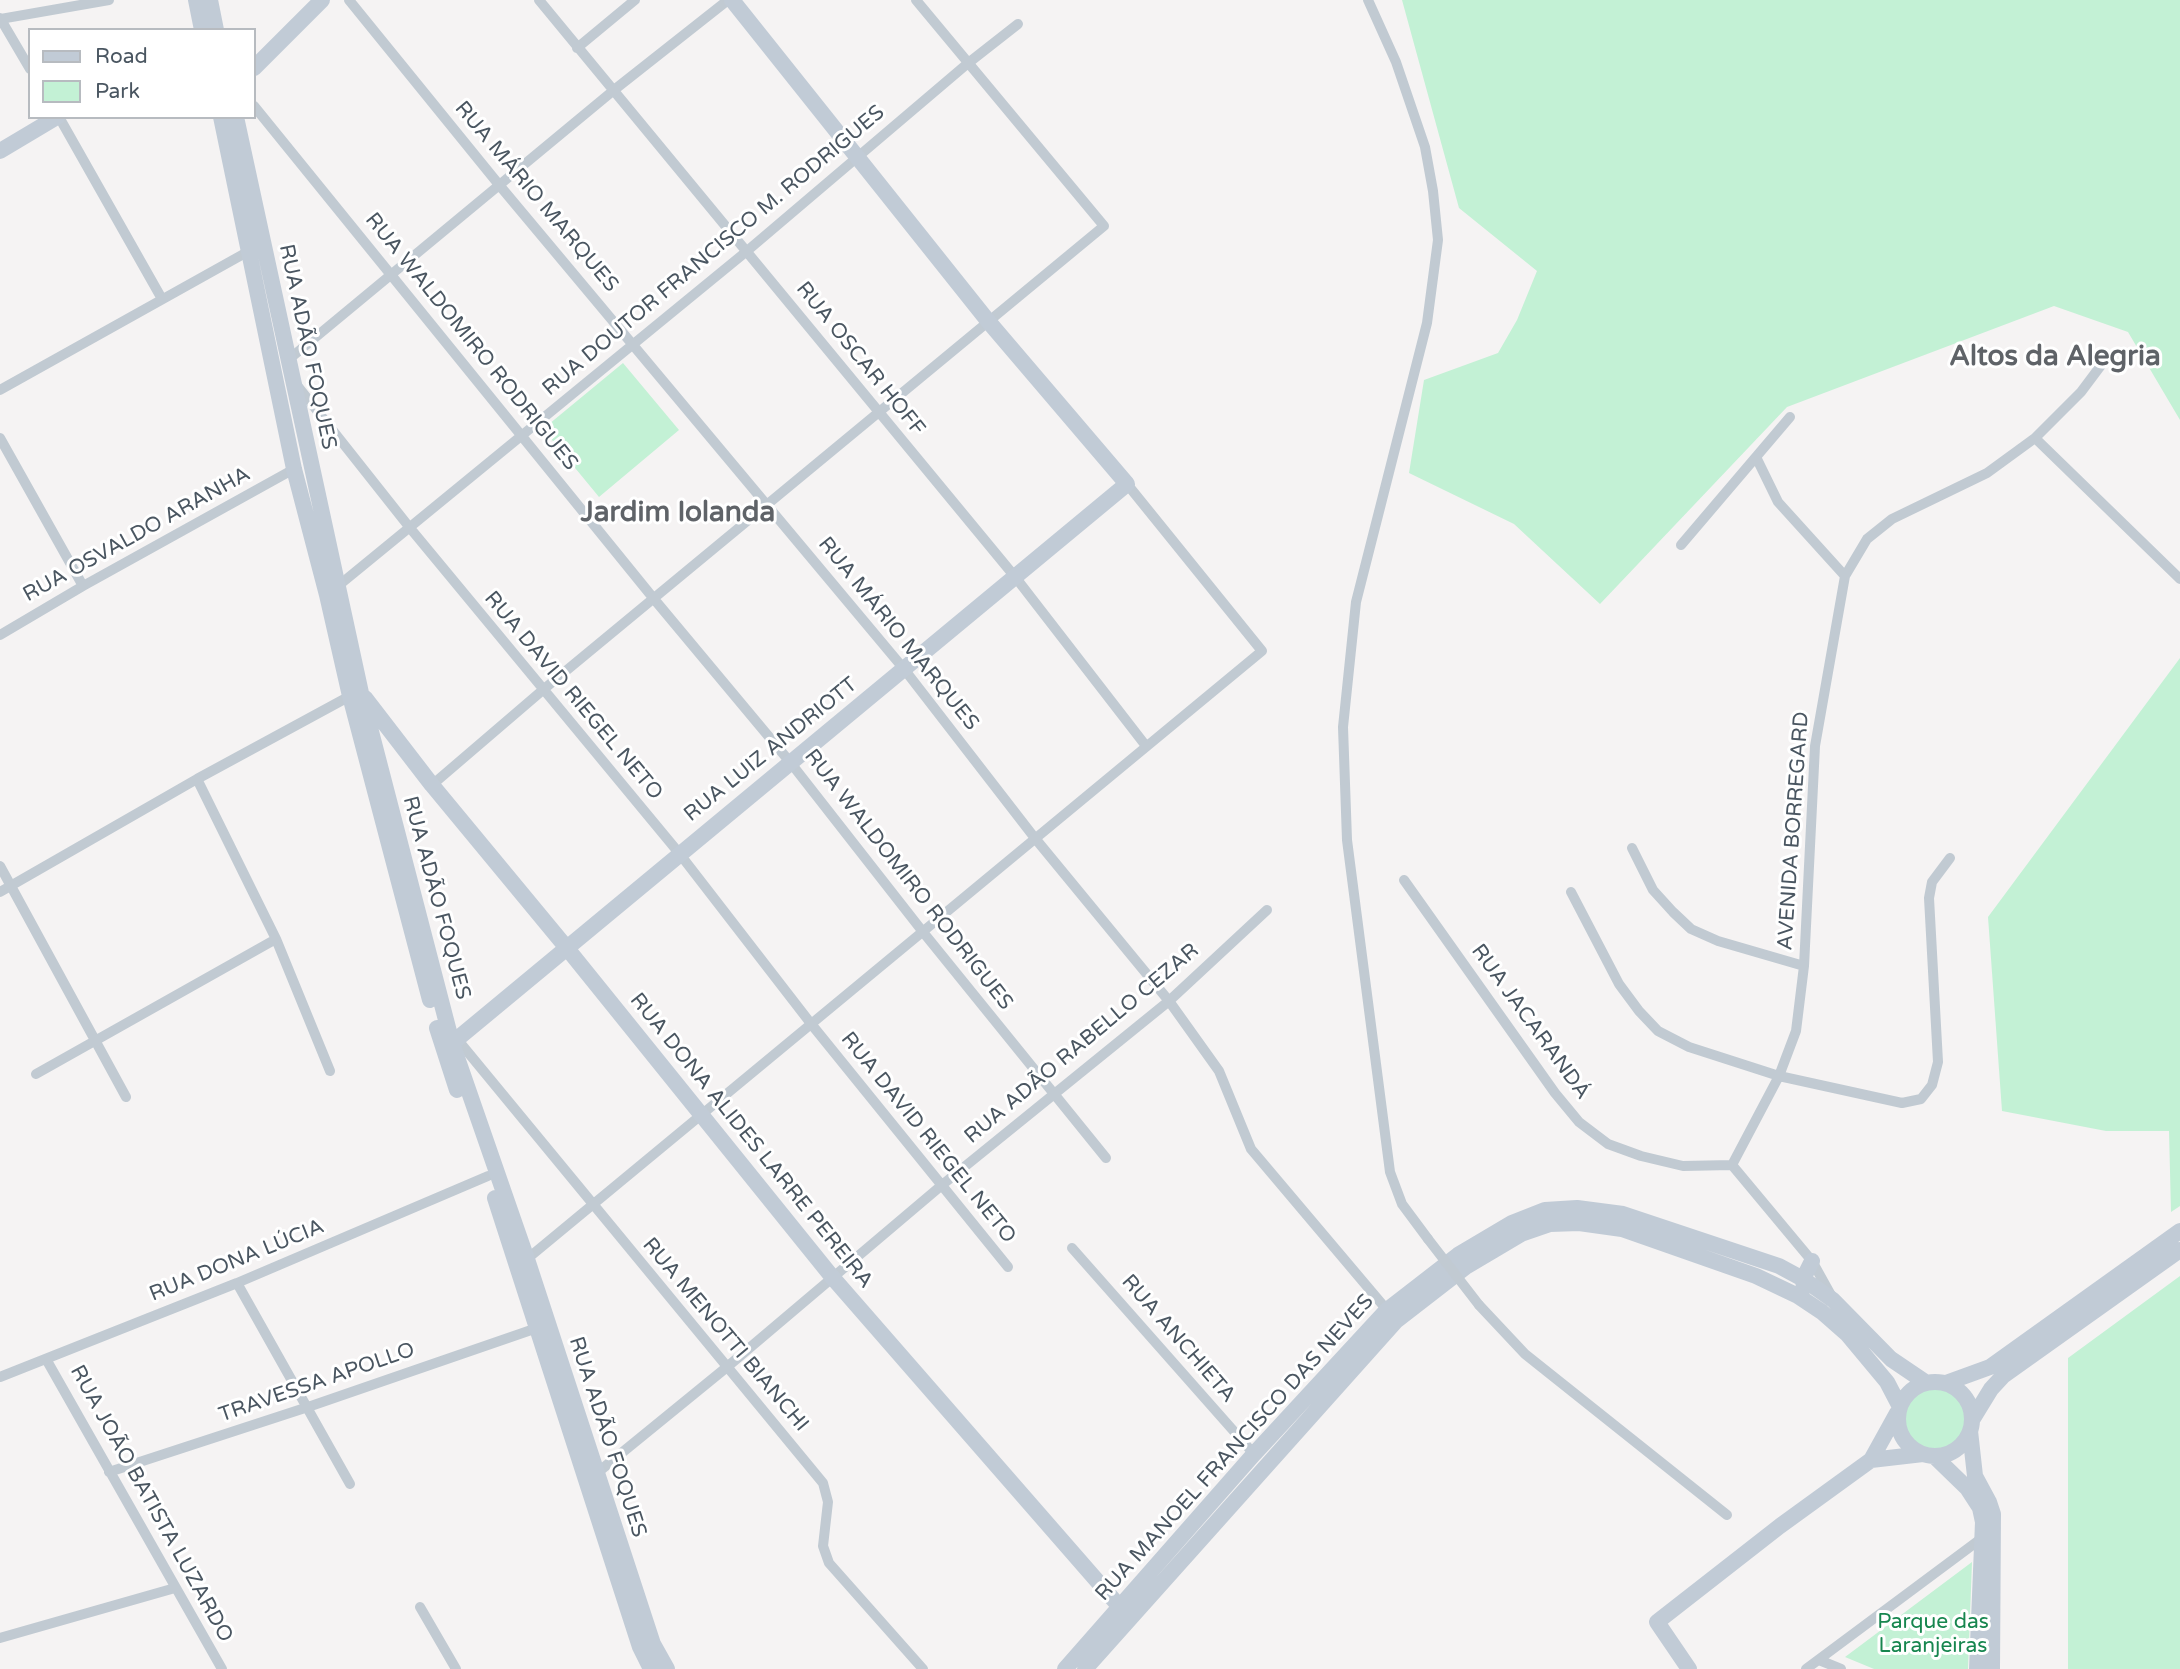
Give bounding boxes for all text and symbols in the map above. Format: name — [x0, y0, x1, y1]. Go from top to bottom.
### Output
legend — [28, 28, 256, 119]
text: Road — [95, 44, 148, 69]
text: Park — [95, 79, 140, 104]
street label: RUA MÁRIO MARQUES — [449, 97, 623, 297]
street label: RUA DOUTOR FRANCISCO M. RODRIGUES — [538, 100, 890, 402]
street label: RUA WALDOMIRO RODRIGUES — [359, 208, 583, 476]
street label: RUA ADÃO FOQUES — [273, 242, 341, 452]
street label: RUA OSCAR HOFF — [790, 277, 930, 441]
district label: Altos da Alegria — [1949, 341, 2161, 375]
street label: RUA OSVALDO ARANHA — [19, 462, 255, 608]
district label: Jardim Iolanda — [581, 497, 775, 531]
street label: RUA MÁRIO MARQUES — [812, 532, 984, 736]
street label: RUA DAVID RIEGEL NETO — [478, 587, 668, 805]
street label: RUA LUIZ ANDRIOTT — [679, 672, 863, 828]
street label: AVENIDA BORREGARD — [1773, 711, 1815, 951]
street label: RUA WALDOMIRO RODRIGUES — [798, 745, 1018, 1015]
street label: RUA ADÃO FOQUES — [397, 794, 475, 1002]
street label: RUA ADÃO RABELLO CEZAR — [960, 939, 1204, 1149]
street label: RUA JACARANDÁ — [1465, 940, 1595, 1104]
street label: RUA DONA ALIDES LARRE PEREIRA — [624, 988, 878, 1294]
street label: RUA DAVID RIEGEL NETO — [835, 1027, 1021, 1249]
street label: RUA DONA LÚCIA — [146, 1214, 328, 1308]
street label: RUA MENOTTI BIANCHI — [637, 1233, 813, 1437]
street label: RUA ANCHIETA — [1116, 1270, 1240, 1408]
street label: RUA MANOEL FRANCISCO DAS NEVES — [1091, 1290, 1379, 1606]
street label: RUA ADÃO FOQUES — [563, 1334, 651, 1540]
street label: TRAVESSA APOLLO — [216, 1338, 418, 1428]
street label: RUA JOÃO BATISTA LUZARDO — [64, 1361, 238, 1647]
park label: Parque das Laranjeiras — [1877, 1609, 1989, 1659]

